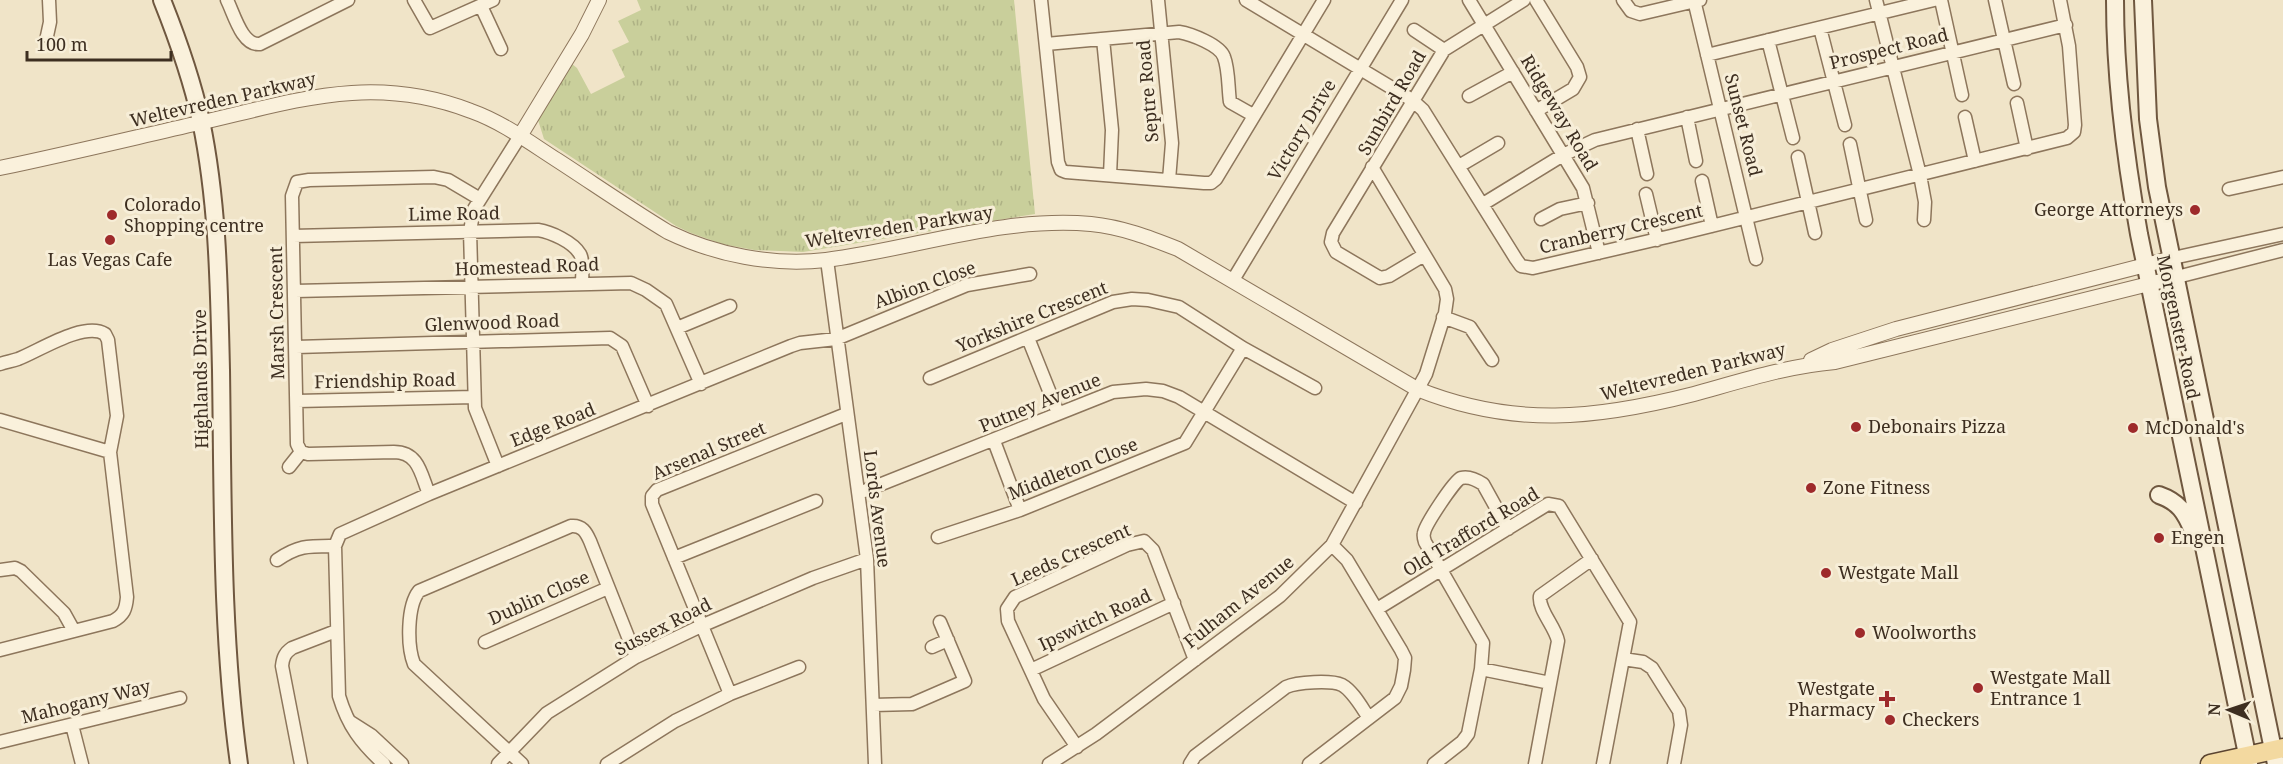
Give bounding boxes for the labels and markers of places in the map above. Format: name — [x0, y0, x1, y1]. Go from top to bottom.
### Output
place label: Colorado Shopping centre — [124, 192, 264, 237]
place label: George Attorneys — [2034, 197, 2183, 221]
marker: George Attorneys — [2188, 203, 2202, 217]
marker: Colorado Shopping centre — [105, 208, 119, 222]
marker: Las Vegas Cafe — [103, 233, 117, 247]
place label: Las Vegas Cafe — [48, 247, 172, 271]
place label: Debonairs Pizza — [1868, 414, 2006, 438]
place label: McDonald's — [2145, 415, 2245, 439]
marker: Debonairs Pizza — [1849, 420, 1863, 434]
marker: McDonald's — [2126, 421, 2140, 435]
place label: Zone Fitness — [1823, 475, 1930, 499]
marker: Zone Fitness — [1804, 481, 1818, 495]
place label: Engen — [2171, 525, 2225, 549]
marker: Engen — [2152, 531, 2166, 545]
place label: Westgate Mall — [1838, 560, 1959, 584]
marker: Westgate Mall — [1819, 566, 1833, 580]
place label: Woolworths — [1872, 620, 1976, 644]
marker: Woolworths — [1853, 626, 1867, 640]
place label: Westgate Mall Entrance 1 — [1990, 665, 2111, 710]
place label: Westgate Pharmacy — [1788, 676, 1876, 721]
marker: Westgate Mall Entrance 1 — [1971, 681, 1985, 695]
marker: Westgate Pharmacy — [1880, 692, 1894, 706]
place label: Checkers — [1902, 707, 1979, 731]
marker: Checkers — [1883, 713, 1897, 727]

